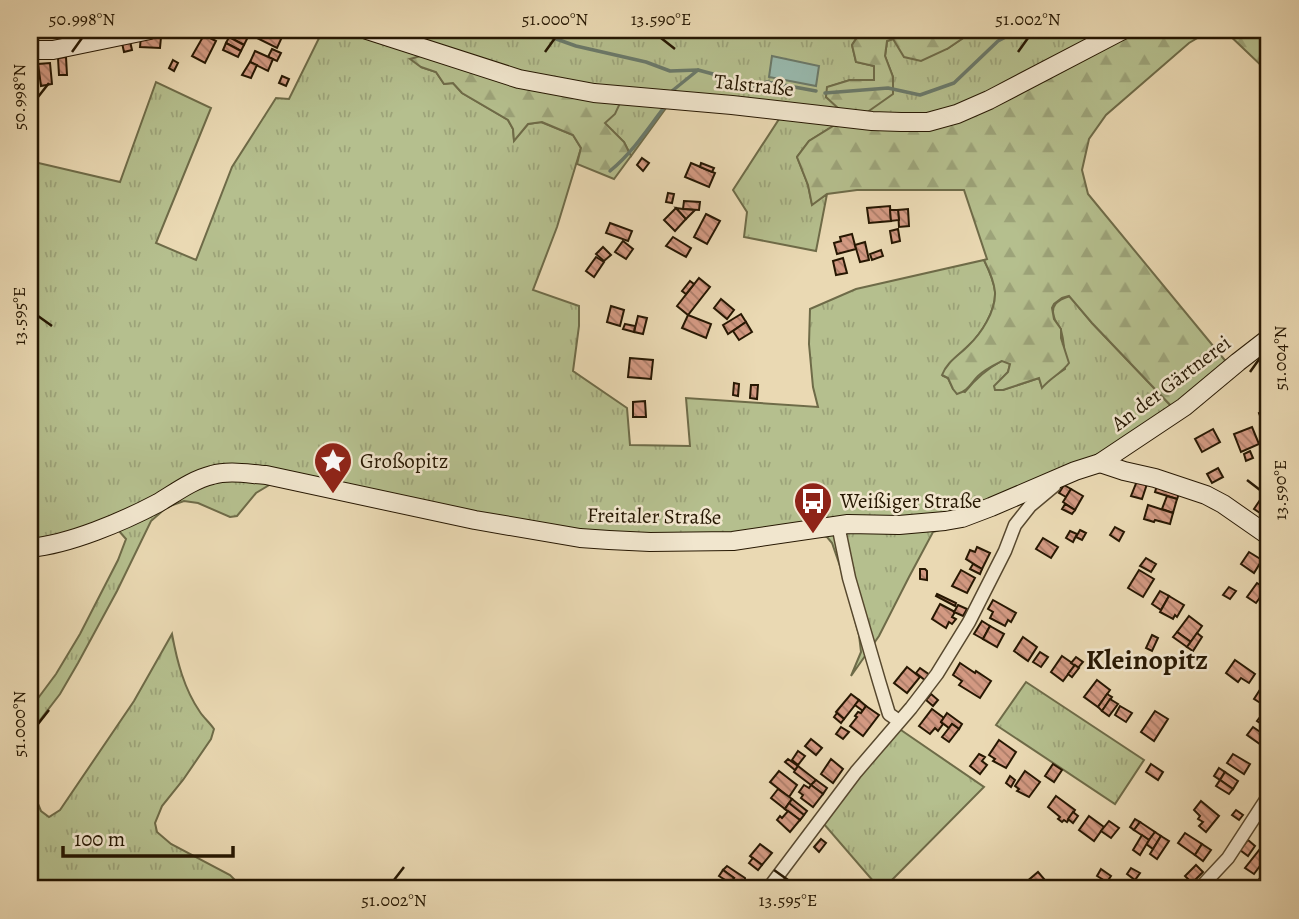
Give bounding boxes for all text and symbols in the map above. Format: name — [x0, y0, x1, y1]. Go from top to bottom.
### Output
text: 50.998°N — [49, 7, 115, 31]
text: 51.000°N — [522, 7, 588, 31]
text: 13.590°E — [631, 7, 691, 31]
text: 51.002°N — [995, 7, 1061, 31]
text: 50.998°N — [7, 64, 31, 130]
street label: Talstraße — [713, 67, 795, 103]
text: 13.595°E — [7, 287, 31, 345]
text: 51.004°N — [1268, 325, 1292, 391]
street label: An der Gärtnerei — [1105, 329, 1237, 438]
place icon: Großopitz — [312, 440, 354, 495]
place label: Großopitz — [360, 447, 448, 475]
text: 13.590°E — [1268, 460, 1292, 520]
bus stop icon: Weißiger Straße — [792, 480, 834, 535]
place label: Weißiger Straße — [839, 487, 981, 515]
street label: Freitaler Straße — [587, 501, 721, 531]
district label: Kleinopitz — [1086, 641, 1208, 679]
text: 51.000°N — [7, 691, 31, 757]
scale bar — [63, 814, 233, 858]
text: 100 m — [74, 825, 125, 853]
text: 51.002°N — [361, 888, 427, 912]
text: 13.595°E — [759, 888, 817, 912]

